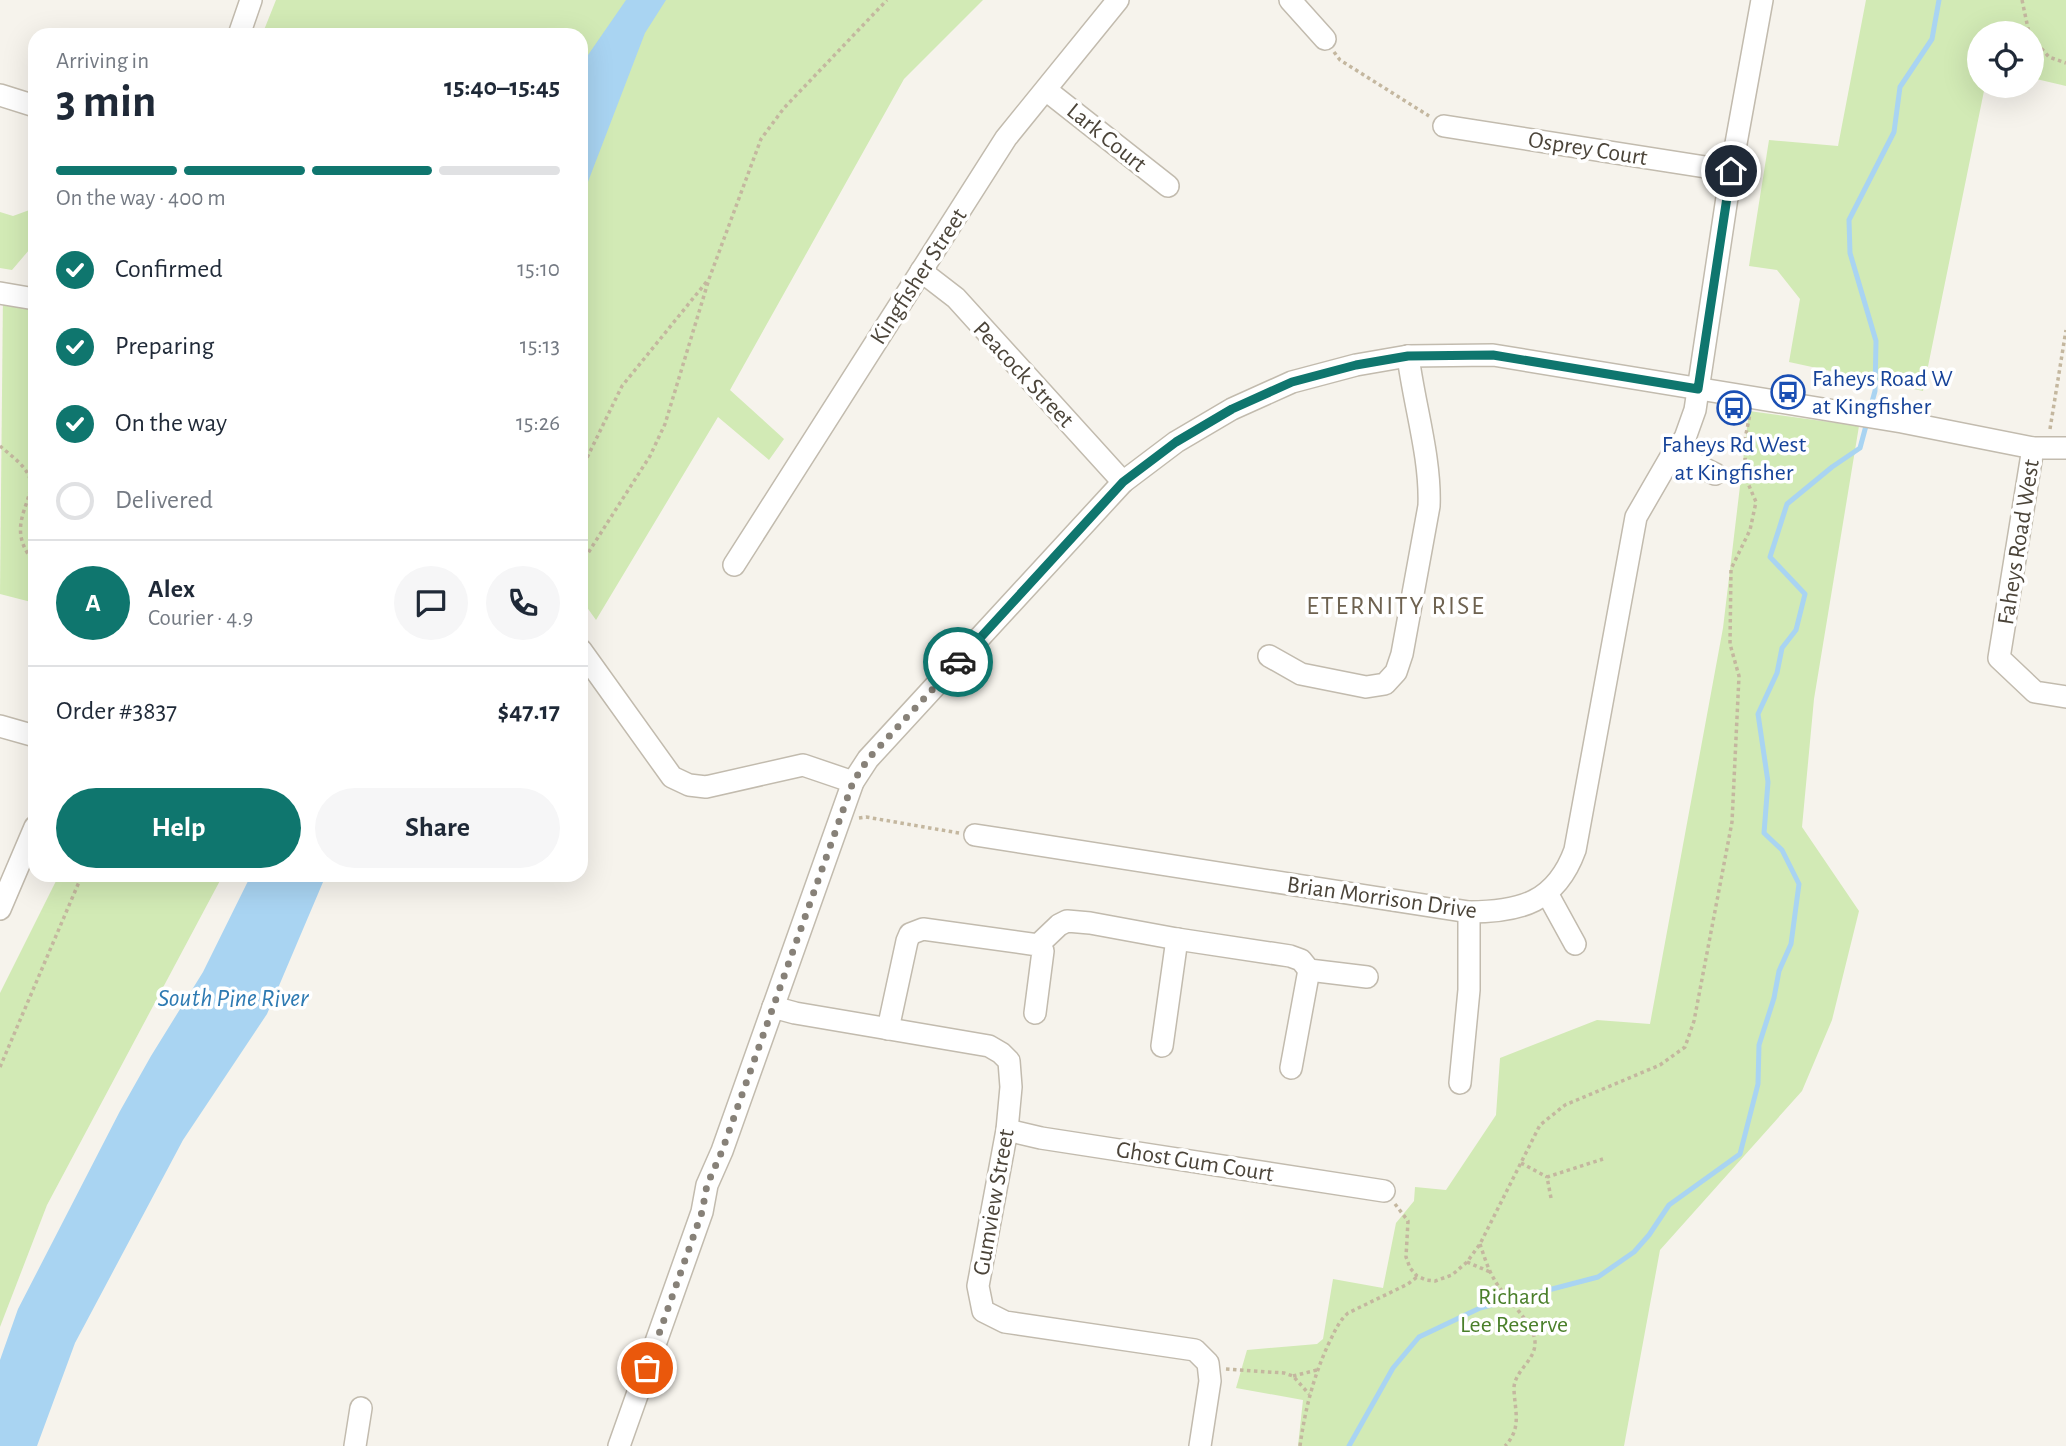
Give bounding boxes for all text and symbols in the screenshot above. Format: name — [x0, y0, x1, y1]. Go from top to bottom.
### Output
map controls — [1967, 21, 2044, 98]
button: locate — [1967, 21, 2044, 98]
text: Arriving in — [56, 50, 149, 73]
text: 15:40–15:45 — [444, 74, 560, 100]
text: 3 min — [56, 79, 156, 125]
street label: Lark Court — [1062, 99, 1151, 177]
street label: Osprey Court — [1527, 128, 1649, 170]
pin — [1701, 141, 1761, 201]
icon: home — [1712, 152, 1750, 190]
text: On the way · 400 m — [56, 187, 226, 210]
street label: Kingfisher Street — [866, 204, 972, 349]
icon: check — [56, 251, 94, 289]
text: Confirmed — [115, 256, 223, 282]
text: 15:10 — [517, 258, 560, 281]
street label: Peacock Street — [968, 317, 1078, 433]
icon: check — [56, 328, 94, 366]
text: Preparing — [115, 333, 214, 359]
text: 15:13 — [520, 335, 560, 358]
place label: Faheys Road W at Kingfisher — [1812, 367, 1953, 419]
bus stop icon: Faheys Road W at Kingfisher — [1769, 373, 1807, 411]
bus stop icon: Faheys Rd West at Kingfisher — [1715, 389, 1753, 427]
icon: check — [56, 405, 94, 443]
text: On the way — [115, 410, 227, 436]
text: 15:26 — [516, 412, 560, 435]
place label: Faheys Rd West at Kingfisher — [1662, 433, 1806, 485]
street label: Faheys Road West — [1994, 457, 2044, 627]
text: Delivered — [115, 487, 213, 513]
button: chat — [394, 566, 468, 640]
button: phone — [486, 566, 560, 640]
text: Alex — [148, 576, 195, 602]
text: A — [85, 590, 101, 616]
district label: ETERNITY RISE — [1306, 593, 1486, 619]
text: Courier · 4.9 — [148, 607, 253, 630]
courier — [923, 627, 993, 697]
icon: car — [939, 643, 977, 681]
text: Order #3837 — [56, 698, 177, 724]
text: $47.17 — [497, 698, 560, 724]
button: Help — [56, 788, 301, 868]
button: Share — [315, 788, 560, 868]
street label: Brian Morrison Drive — [1285, 873, 1478, 923]
water label: South Pine River — [157, 985, 310, 1011]
street label: Gumview Street — [969, 1127, 1019, 1277]
street label: Ghost Gum Court — [1114, 1138, 1276, 1186]
park label: Richard Lee Reserve — [1460, 1285, 1568, 1337]
pin — [617, 1338, 677, 1398]
icon: bag — [628, 1349, 666, 1387]

